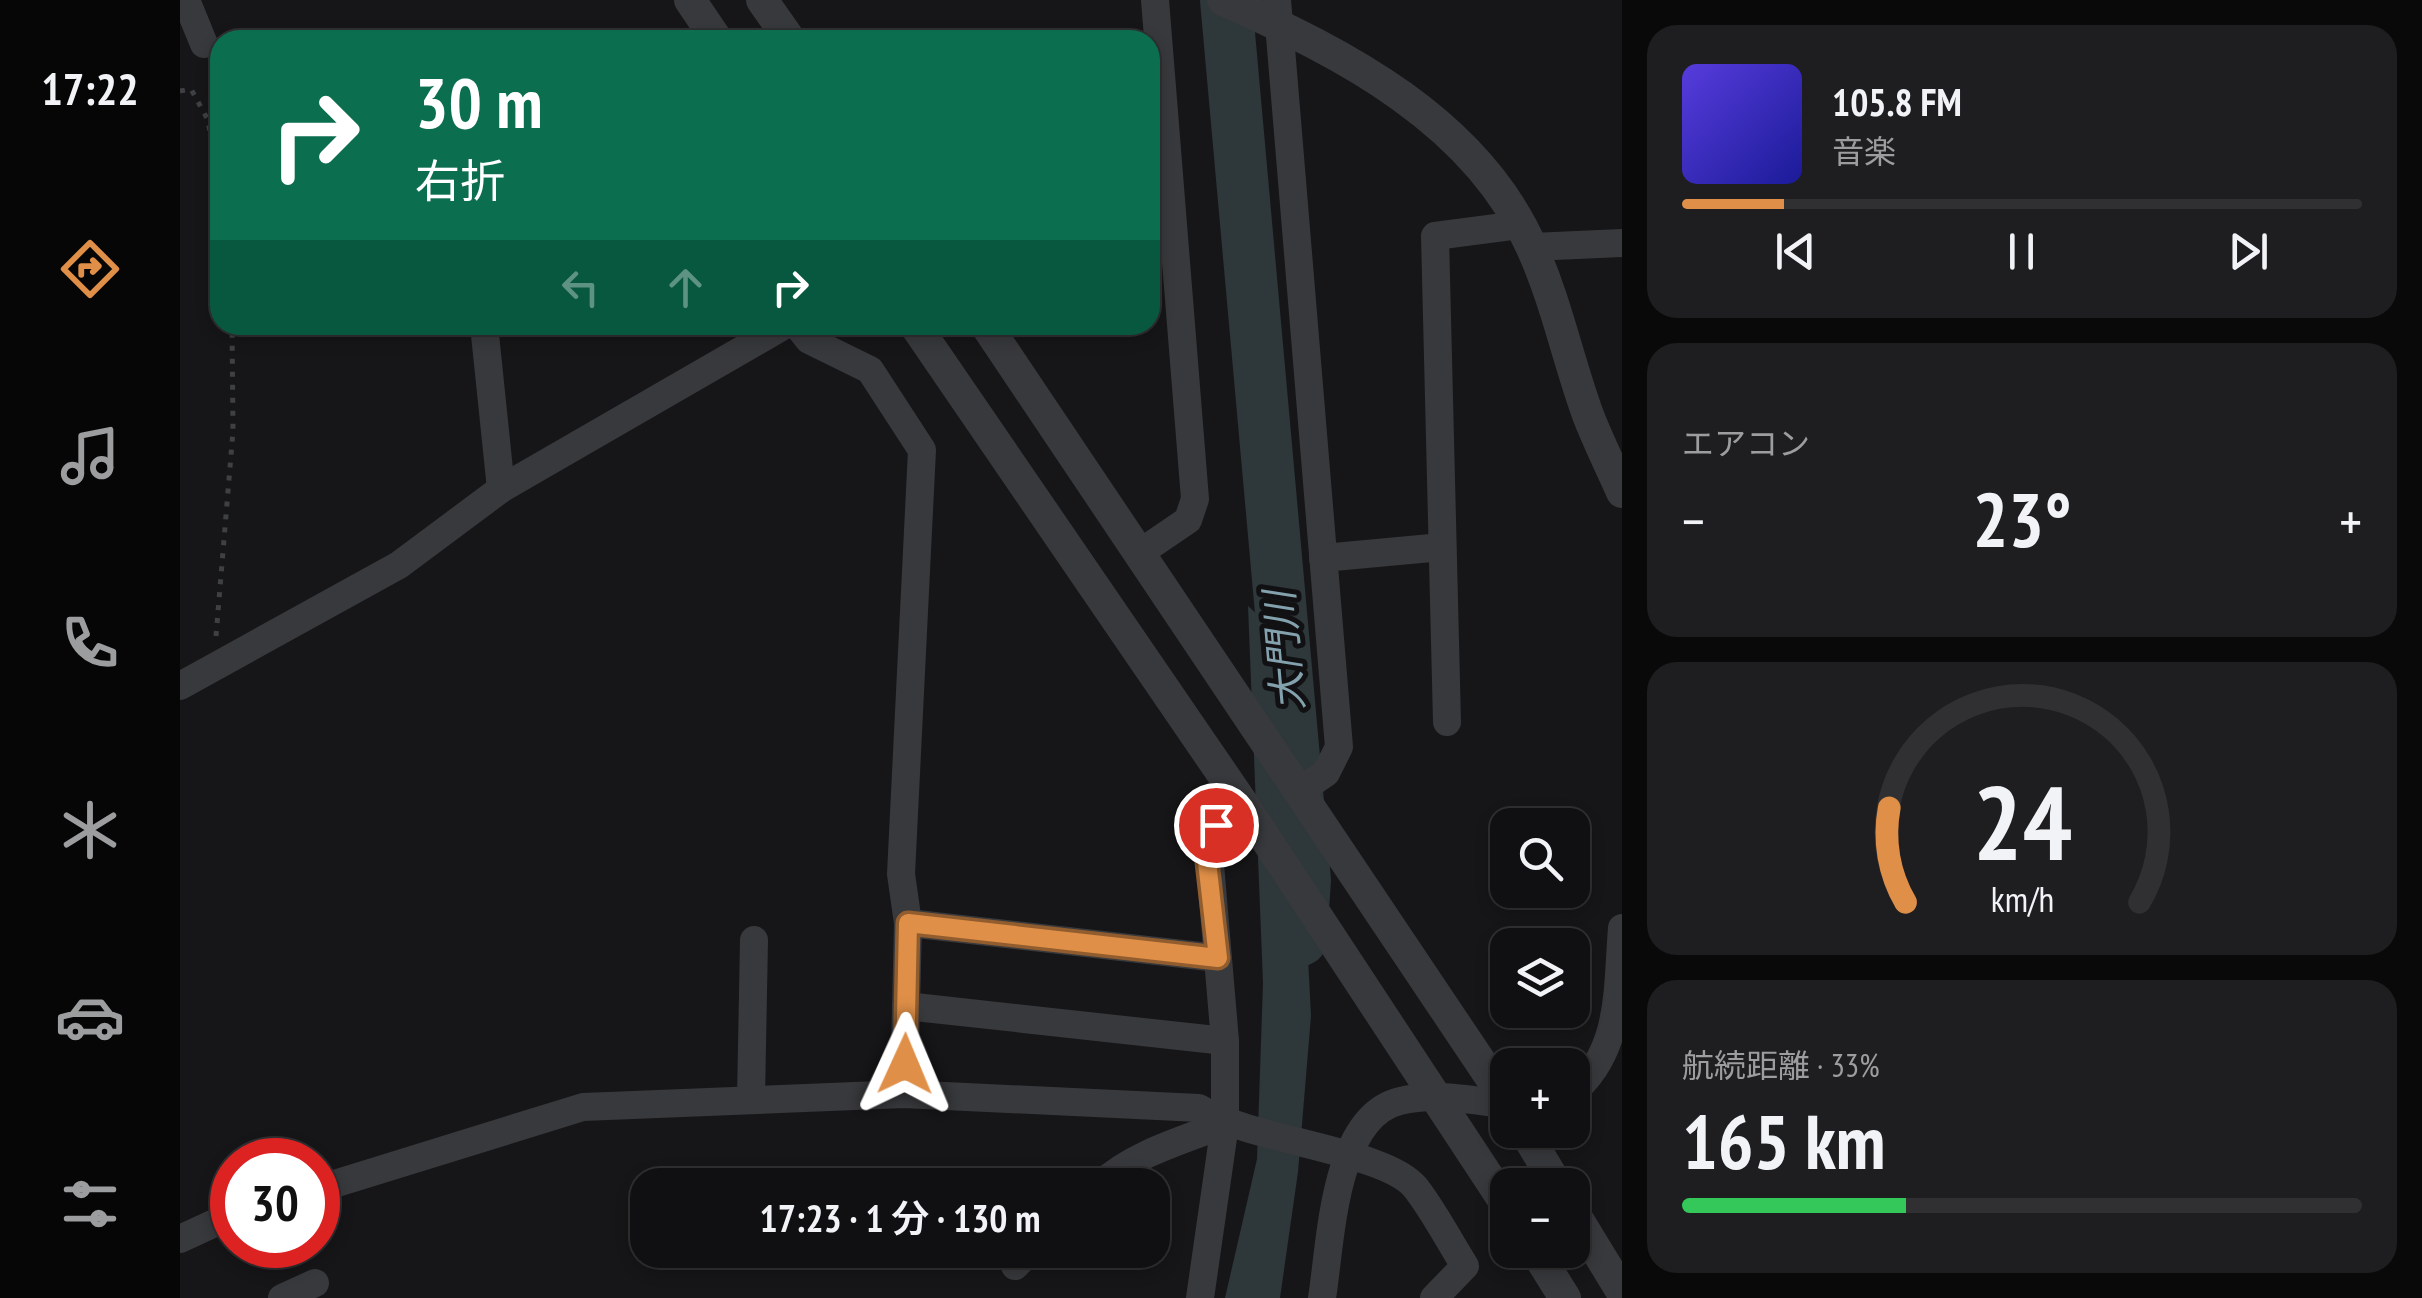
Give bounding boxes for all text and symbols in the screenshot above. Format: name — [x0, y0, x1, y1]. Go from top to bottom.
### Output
text: 30 m — [415, 57, 543, 147]
text: 17:22 — [41, 59, 139, 117]
icon: right — [250, 70, 380, 200]
text: 105.8 FM — [1832, 77, 1962, 126]
text: 音楽 — [1832, 130, 1896, 172]
text: 右折 — [415, 151, 505, 209]
icon: previous — [1768, 224, 1823, 279]
icon: pause — [1994, 224, 2049, 279]
icon: next — [2221, 224, 2276, 279]
icon: directions — [55, 234, 125, 304]
icon: left — [553, 260, 608, 315]
icon: ahead — [658, 260, 713, 315]
icon: right — [763, 260, 818, 315]
icon: music — [55, 421, 125, 491]
text: エアコン — [1682, 422, 1810, 464]
text: 23° — [1972, 471, 2072, 568]
text: − — [1682, 485, 1705, 556]
text: + — [2339, 485, 2362, 556]
water label: 大門川 — [1252, 585, 1314, 713]
icon: phone — [55, 608, 125, 678]
text: 24 — [1972, 754, 2072, 889]
pin — [1174, 783, 1259, 868]
icon: climate — [55, 795, 125, 865]
icon: arrive — [1189, 798, 1244, 853]
map controls — [1490, 808, 1590, 1268]
button: search — [1490, 808, 1590, 908]
text: km/h — [1990, 876, 2054, 922]
button: layers — [1490, 928, 1590, 1028]
icon: car — [55, 982, 125, 1052]
position arrow — [853, 1012, 957, 1116]
text: 航続距離 · 33% — [1682, 1044, 1880, 1086]
button: + — [1490, 1048, 1590, 1148]
text: 165 km — [1682, 1093, 1886, 1190]
speed limit sign: 30 — [210, 1138, 340, 1268]
button: − — [1490, 1168, 1590, 1268]
icon: filters — [55, 1169, 125, 1239]
text: 17:23 · 1 分 · 130 m — [760, 1193, 1040, 1242]

